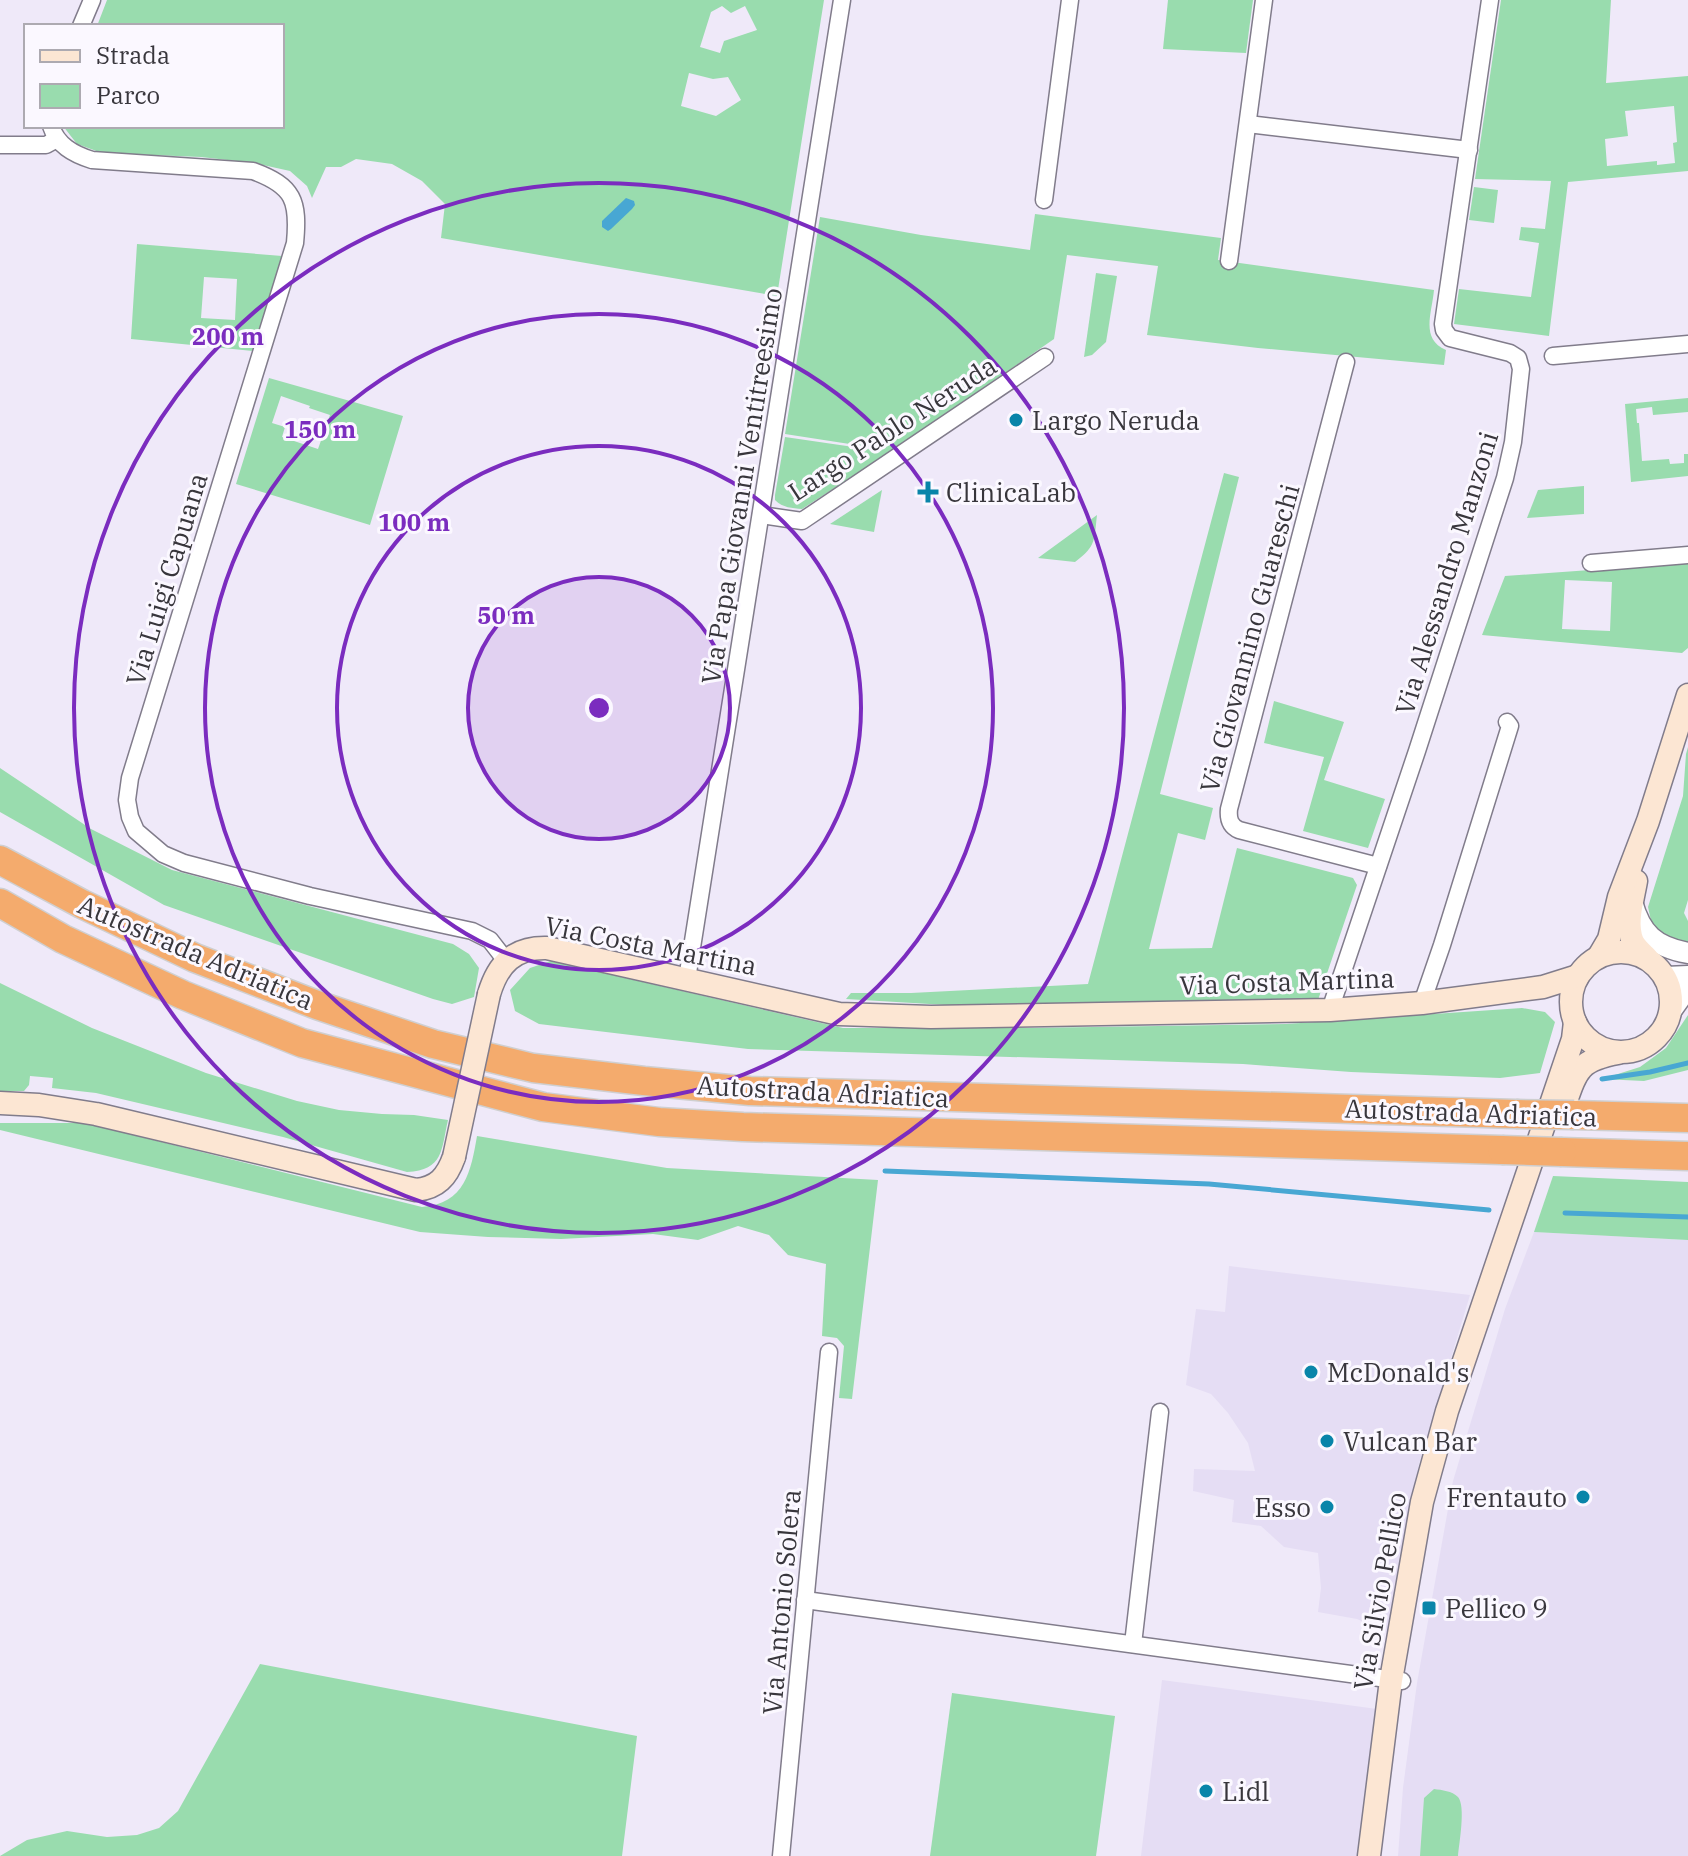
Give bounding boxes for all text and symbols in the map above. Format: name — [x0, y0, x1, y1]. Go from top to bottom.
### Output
legend — [24, 24, 284, 128]
text: Strada — [96, 39, 170, 71]
text: Parco — [96, 79, 160, 111]
street label: Via Papa Giovanni Ventitreesimo — [693, 285, 789, 687]
text: 200 m — [192, 320, 264, 352]
street label: Largo Pablo Neruda — [781, 348, 1003, 508]
place label: Largo Neruda — [1032, 403, 1200, 437]
marker: Largo Neruda — [1007, 411, 1025, 429]
text: 150 m — [284, 413, 356, 445]
street label: Via Alessandro Manzoni — [1387, 427, 1505, 719]
street label: Via Luigi Capuana — [117, 468, 215, 690]
place label: ClinicaLab — [946, 475, 1076, 509]
street label: Via Giovannino Guareschi — [1191, 480, 1307, 796]
marker: ClinicaLab — [917, 481, 939, 503]
text: 100 m — [378, 506, 450, 538]
text: 50 m — [477, 599, 535, 631]
centre of rings — [585, 694, 613, 722]
street label: Autostrada Adriatica — [73, 887, 319, 1017]
street label: Via Costa Martina — [542, 908, 760, 982]
street label: Via Costa Martina — [1179, 960, 1395, 1002]
street label: Autostrada Adriatica — [696, 1067, 950, 1115]
street label: Autostrada Adriatica — [1344, 1091, 1598, 1133]
place label: McDonald's — [1327, 1355, 1469, 1389]
marker: McDonald's — [1302, 1363, 1320, 1381]
place label: Vulcan Bar — [1343, 1424, 1477, 1458]
marker: Vulcan Bar — [1318, 1432, 1336, 1450]
place label: Frentauto — [1446, 1480, 1567, 1514]
street label: Via Antonio Solera — [754, 1488, 808, 1716]
marker: Frentauto — [1574, 1488, 1592, 1506]
street label: Via Silvio Pellico — [1345, 1489, 1413, 1693]
place label: Esso — [1254, 1490, 1311, 1524]
marker: Esso — [1318, 1498, 1336, 1516]
place label: Pellico 9 — [1445, 1591, 1548, 1625]
marker: Pellico 9 — [1420, 1599, 1438, 1617]
place label: Lidl — [1222, 1774, 1269, 1808]
marker: Lidl — [1197, 1782, 1215, 1800]

